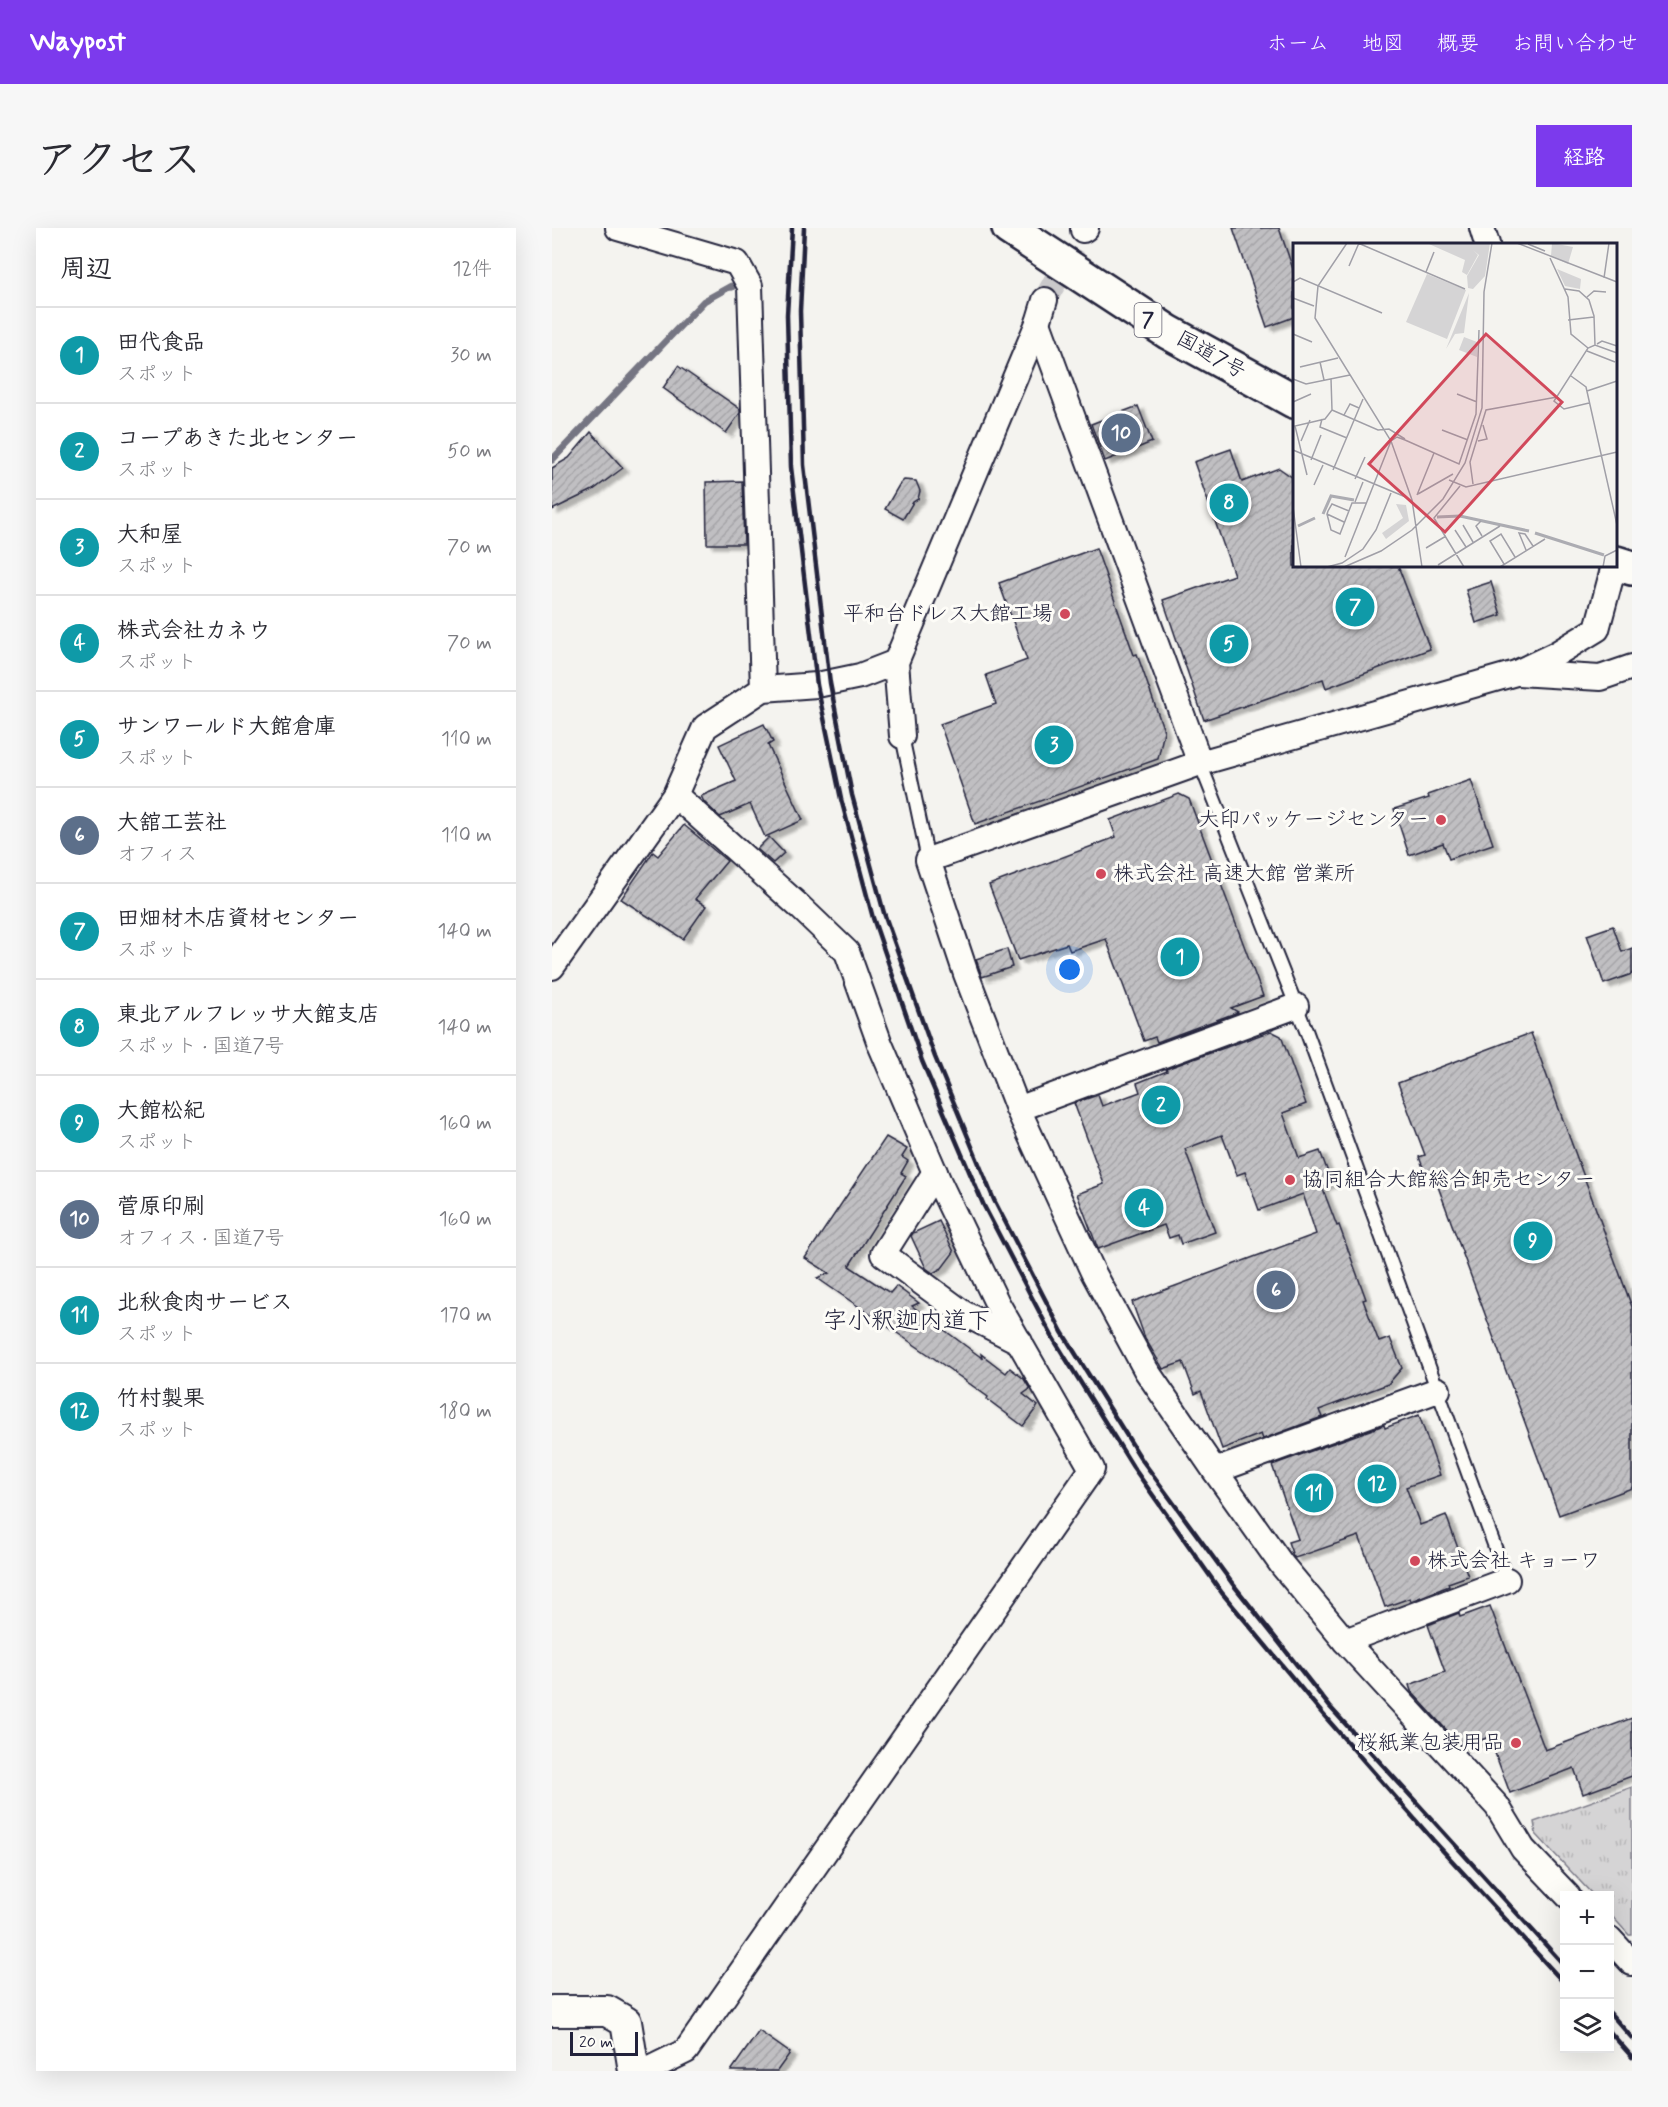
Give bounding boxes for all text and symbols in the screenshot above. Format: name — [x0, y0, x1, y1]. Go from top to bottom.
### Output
text: Waypost — [30, 24, 126, 61]
text: ホーム — [1267, 30, 1329, 58]
text: 地図 — [1362, 30, 1404, 58]
text: 概要 — [1437, 30, 1479, 58]
text: お問い合わせ — [1512, 30, 1638, 58]
button: 経路 — [1536, 125, 1632, 187]
text: アクセス — [36, 134, 201, 189]
inset map — [1293, 243, 1617, 567]
text: 周辺 — [60, 253, 112, 287]
text: 12件 — [453, 256, 492, 283]
road number: 7 — [1134, 303, 1162, 337]
street label: 国道7号 — [1171, 324, 1251, 386]
text: 田代食品 — [117, 329, 205, 357]
text: 1 — [75, 342, 84, 369]
text: 30 m — [450, 342, 492, 369]
text: スポット — [117, 361, 197, 388]
pin: 10 — [1102, 410, 1140, 456]
text: コープあきた北センター — [117, 425, 358, 453]
text: 2 — [75, 438, 84, 465]
text: 50 m — [447, 438, 492, 465]
text: スポット — [117, 457, 197, 484]
pin: 8 — [1210, 480, 1248, 526]
text: 大和屋 — [117, 521, 183, 549]
text: 3 — [75, 534, 84, 561]
text: 70 m — [447, 534, 492, 561]
text: スポット — [117, 553, 197, 580]
pin: 7 — [1336, 584, 1374, 629]
place label: 平和台ドレス大館工場 — [843, 600, 1053, 628]
marker: 平和台ドレス大館工場 — [1058, 607, 1072, 621]
text: 株式会社カネウ — [117, 617, 271, 645]
pin: 5 — [1210, 622, 1248, 666]
text: 4 — [74, 630, 85, 657]
text: 70 m — [447, 630, 492, 657]
text: スポット — [117, 649, 197, 676]
text: サンワールド大館倉庫 — [117, 713, 336, 741]
pin: 3 — [1034, 722, 1074, 768]
text: 5 — [74, 726, 86, 753]
text: 110 m — [441, 726, 492, 753]
text: スポット — [117, 745, 197, 772]
place label: 大印パッケージセンター — [1198, 806, 1429, 834]
text: 大舘工芸社 — [117, 809, 227, 837]
marker: 大印パッケージセンター — [1434, 813, 1448, 827]
text: 6 — [74, 822, 85, 849]
text: 110 m — [441, 822, 492, 849]
text: オフィス — [117, 841, 197, 868]
place label: 株式会社 高速大館 営業所 — [1113, 860, 1355, 888]
marker: 株式会社 高速大館 営業所 — [1094, 867, 1108, 881]
text: 田畑材木店資材センター — [117, 905, 359, 933]
text: 7 — [73, 918, 86, 945]
text: 140 m — [438, 918, 492, 945]
pin: 1 — [1160, 934, 1200, 980]
text: スポット — [117, 937, 197, 964]
your location — [1055, 955, 1084, 984]
text: 東北アルフレッサ大館支店 — [117, 1001, 380, 1029]
text: 8 — [74, 1014, 85, 1041]
text: 140 m — [438, 1014, 492, 1041]
text: スポット · 国道7号 — [117, 1033, 285, 1060]
pin: 2 — [1142, 1082, 1180, 1128]
text: 大館松紀 — [117, 1097, 205, 1125]
text: 9 — [75, 1110, 84, 1137]
text: 160 m — [439, 1110, 492, 1137]
text: スポット — [117, 1129, 197, 1156]
place label: 協同組合大館総合卸売センター — [1302, 1166, 1595, 1194]
marker: 協同組合大館総合卸売センター — [1283, 1173, 1297, 1187]
pin: 4 — [1124, 1186, 1164, 1230]
text: 菅原印刷 — [117, 1193, 205, 1221]
text: 10 — [69, 1206, 90, 1233]
text: 160 m — [439, 1206, 492, 1233]
pin: 9 — [1514, 1218, 1552, 1264]
text: オフィス · 国道7号 — [117, 1225, 285, 1252]
pin: 6 — [1256, 1268, 1296, 1312]
text: 北秋食肉サービス — [117, 1289, 293, 1317]
text: 11 — [71, 1302, 88, 1329]
text: 170 m — [440, 1302, 492, 1329]
district label: 字小釈迦内道下 — [823, 1306, 991, 1337]
text: スポット — [117, 1321, 197, 1348]
text: 竹村製果 — [117, 1385, 205, 1413]
text: 12 — [70, 1398, 89, 1425]
text: 180 m — [439, 1398, 492, 1425]
text: スポット — [117, 1417, 197, 1444]
pin: 12 — [1358, 1462, 1396, 1506]
pin: 11 — [1294, 1470, 1334, 1516]
place label: 株式会社 キョーワ — [1427, 1547, 1601, 1575]
marker: 株式会社 キョーワ — [1408, 1554, 1422, 1568]
place label: 桜紙業包装用品 — [1357, 1729, 1504, 1757]
marker: 桜紙業包装用品 — [1509, 1736, 1523, 1750]
map controls — [1560, 1891, 1614, 2053]
button: + — [1560, 1891, 1614, 1945]
button: − — [1560, 1945, 1614, 1999]
button: layers — [1560, 1999, 1614, 2053]
scale bar — [570, 2029, 638, 2056]
text: 20 m — [579, 2032, 613, 2053]

